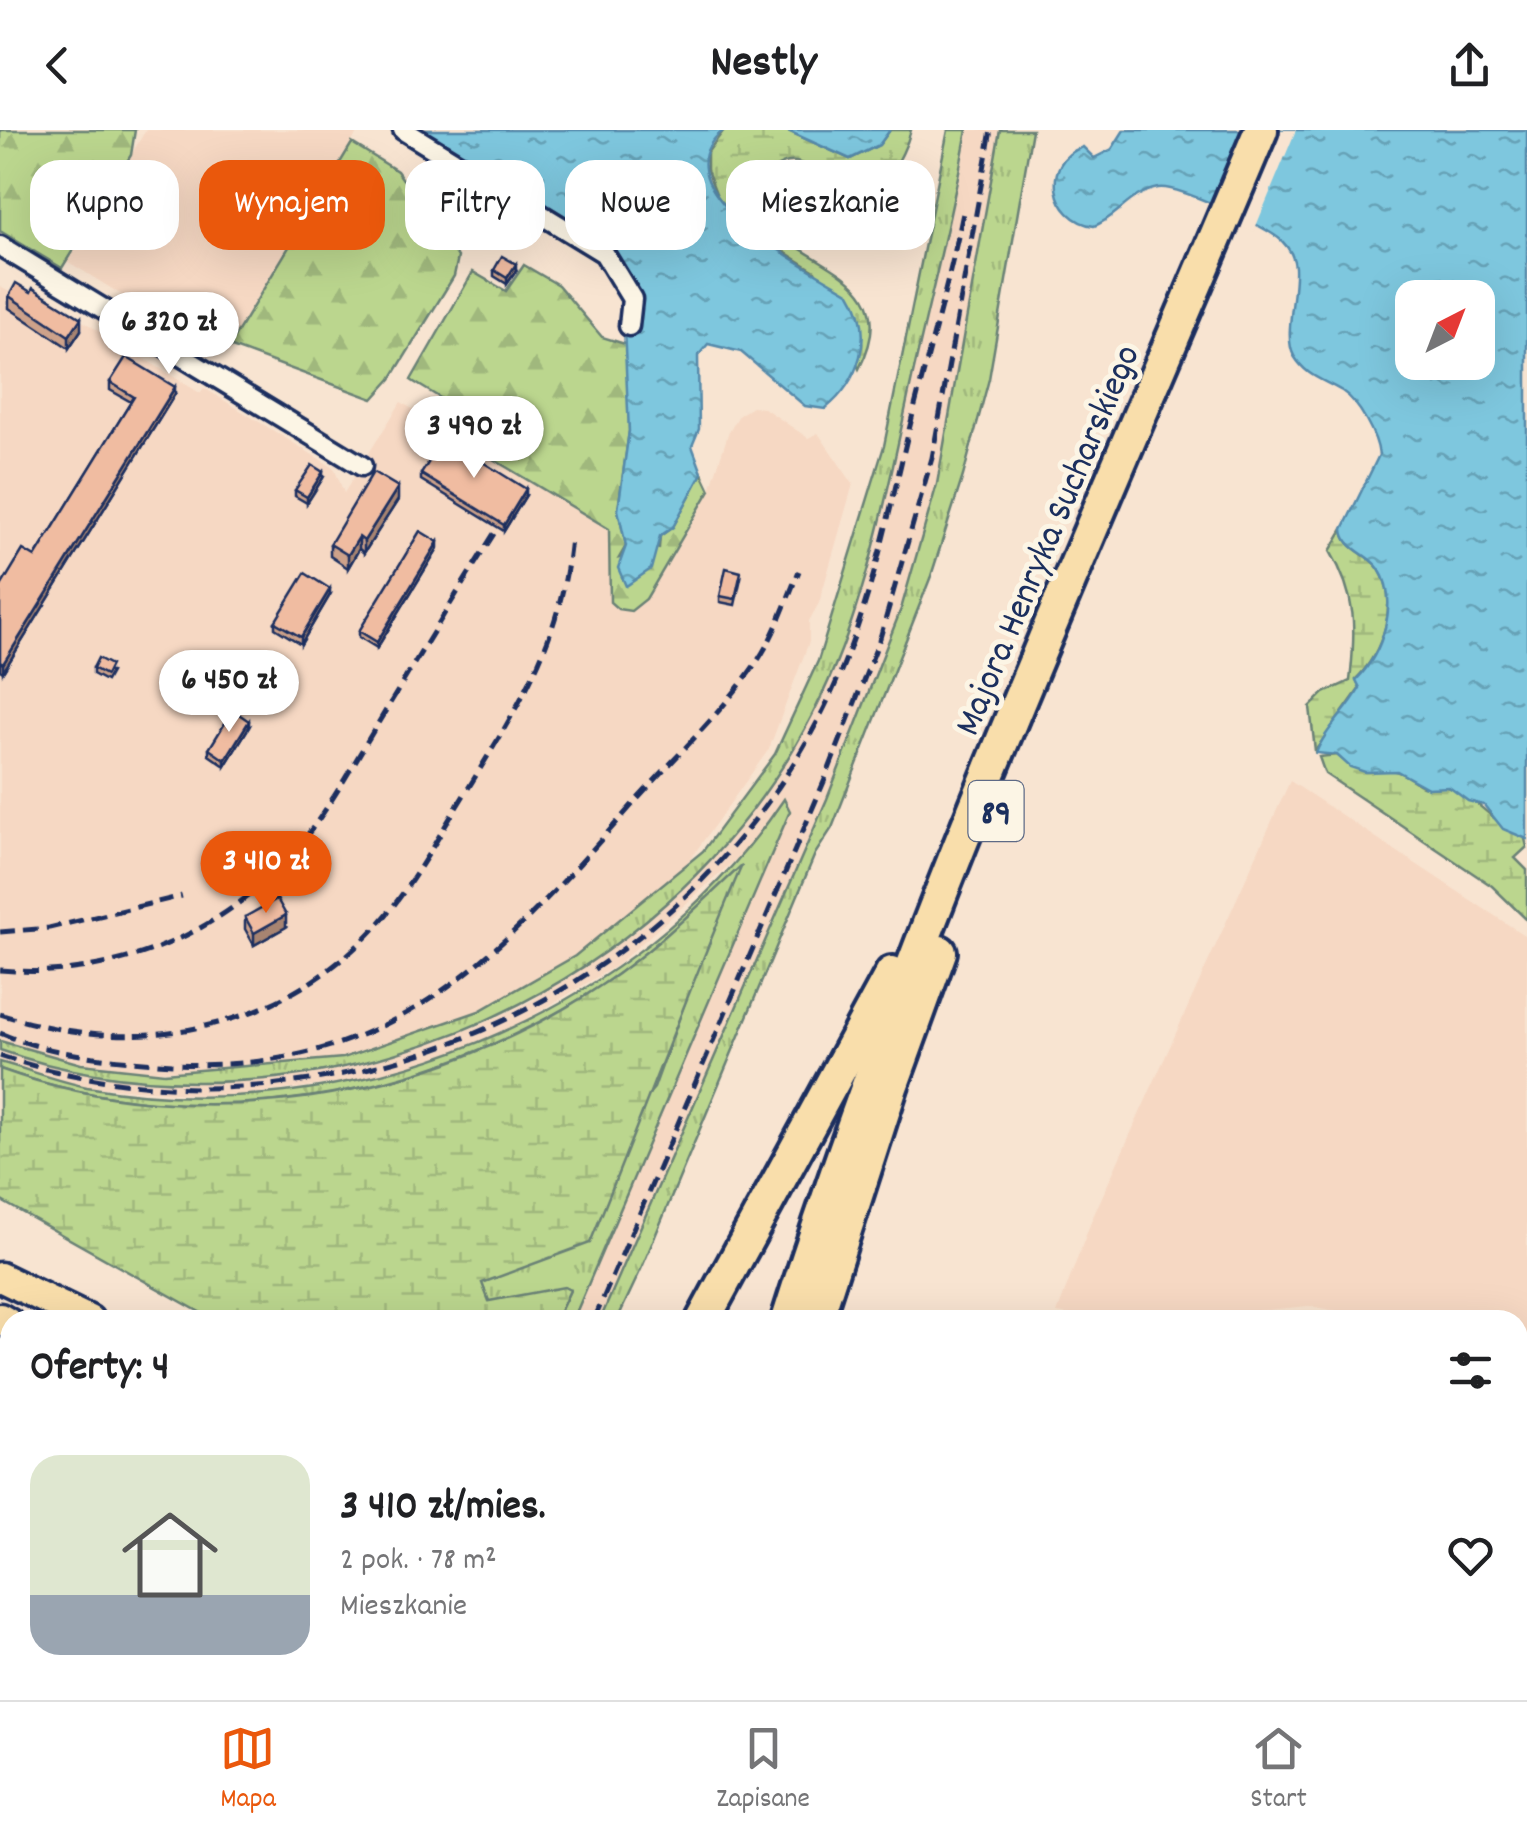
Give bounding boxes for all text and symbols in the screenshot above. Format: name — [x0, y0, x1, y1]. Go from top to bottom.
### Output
text: Nestly — [710, 33, 817, 97]
icon: back — [30, 38, 85, 93]
icon: share — [1442, 38, 1497, 93]
chip: Kupno — [30, 160, 179, 250]
chip: Wynajem — [199, 160, 385, 250]
chip: Filtry — [405, 160, 545, 250]
chip: Nowe — [565, 160, 706, 250]
chip: Mieszkanie — [726, 160, 935, 250]
north arrow — [1395, 280, 1495, 380]
map controls — [1395, 280, 1495, 380]
pin: 6 320 zł — [66, 292, 272, 377]
text: 6 320 zł — [121, 301, 217, 347]
street label: Majora Henryka Sucharskiego — [943, 337, 1157, 745]
pin: 3 490 zł — [371, 396, 577, 481]
text: 3 490 zł — [427, 405, 521, 451]
pin: 6 450 zł — [126, 650, 332, 735]
text: 6 450 zł — [181, 659, 277, 705]
road number: 89 — [968, 781, 1024, 841]
pin: 3 410 zł — [163, 831, 369, 916]
text: 3 410 zł — [223, 840, 309, 886]
text: Oferty: 4 — [30, 1340, 169, 1400]
icon: filters — [1443, 1343, 1498, 1398]
text: 3 410 zł/mies. — [340, 1479, 546, 1539]
icon: home — [110, 1495, 230, 1615]
icon: heart — [1443, 1528, 1498, 1583]
text: 2 pok. · 78 m² — [340, 1539, 497, 1585]
text: Mieszkanie — [340, 1585, 467, 1631]
tab: Mapa — [220, 1721, 276, 1821]
tab: Zapisane — [716, 1721, 810, 1821]
tab: Start — [1250, 1721, 1307, 1821]

